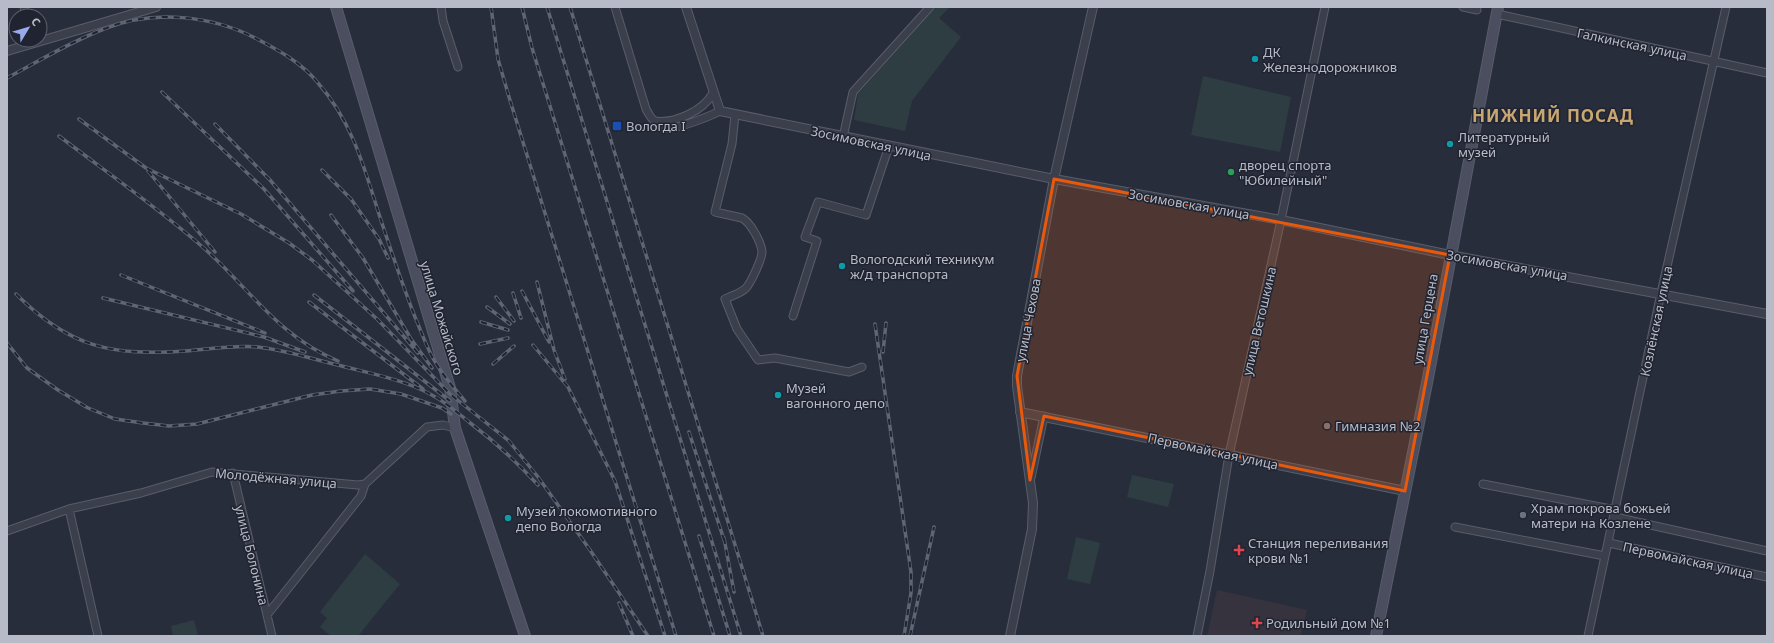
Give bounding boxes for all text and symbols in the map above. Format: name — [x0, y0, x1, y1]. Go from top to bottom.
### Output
north arrow — [8, 8, 48, 48]
text: С — [28, 14, 44, 29]
street label: Галкинская улица — [1575, 24, 1689, 64]
place label: ДК Железнодорожников — [1263, 43, 1397, 76]
marker: ДК Железнодорожников — [1250, 54, 1260, 64]
district label: НИЖНИЙ ПОСАД — [1472, 104, 1634, 127]
place label: Вологда I — [626, 117, 686, 135]
marker: Вологда I — [611, 120, 623, 132]
street label: Зосимовская улица — [809, 121, 933, 165]
place label: Литературный музей — [1458, 128, 1550, 161]
marker: Литературный музей — [1445, 139, 1455, 149]
place label: дворец спорта "Юбилейный" — [1239, 156, 1331, 189]
marker: дворец спорта "Юбилейный" — [1226, 167, 1236, 177]
street label: Зосимовская улица — [1127, 184, 1251, 224]
street label: Зосимовская улица — [1445, 245, 1569, 285]
place label: Вологодский техникум ж/д транспорта — [850, 250, 994, 283]
street label: улица Можайского — [416, 259, 468, 378]
marker: Вологодский техникум ж/д транспорта — [837, 261, 847, 271]
street label: Козлёнская улица — [1635, 264, 1677, 378]
street label: улица Ветошкина — [1238, 265, 1280, 377]
street label: улица Герцена — [1408, 272, 1442, 366]
street label: улица Чехова — [1011, 277, 1045, 363]
place label: Музей вагонного депо — [786, 379, 885, 412]
marker: Музей вагонного депо — [773, 390, 783, 400]
place label: Гимназия №2 — [1335, 417, 1421, 435]
marker: Гимназия №2 — [1322, 421, 1332, 431]
street label: Первомайская улица — [1146, 428, 1280, 474]
street label: Молодёжная улица — [214, 464, 338, 492]
place label: Храм покрова божьей матери на Козлене — [1531, 499, 1671, 532]
place label: Музей локомотивного депо Вологда — [516, 502, 657, 535]
street label: улица Болонина — [231, 503, 273, 607]
marker: Храм покрова божьей матери на Козлене — [1518, 510, 1528, 520]
marker: Музей локомотивного депо Вологда — [503, 513, 513, 523]
place label: Станция переливания крови №1 — [1248, 534, 1388, 567]
street label: Первомайская улица — [1621, 537, 1755, 583]
marker: Станция переливания крови №1 — [1233, 544, 1245, 556]
place label: Родильный дом №1 — [1266, 614, 1391, 632]
marker: Родильный дом №1 — [1251, 617, 1263, 629]

